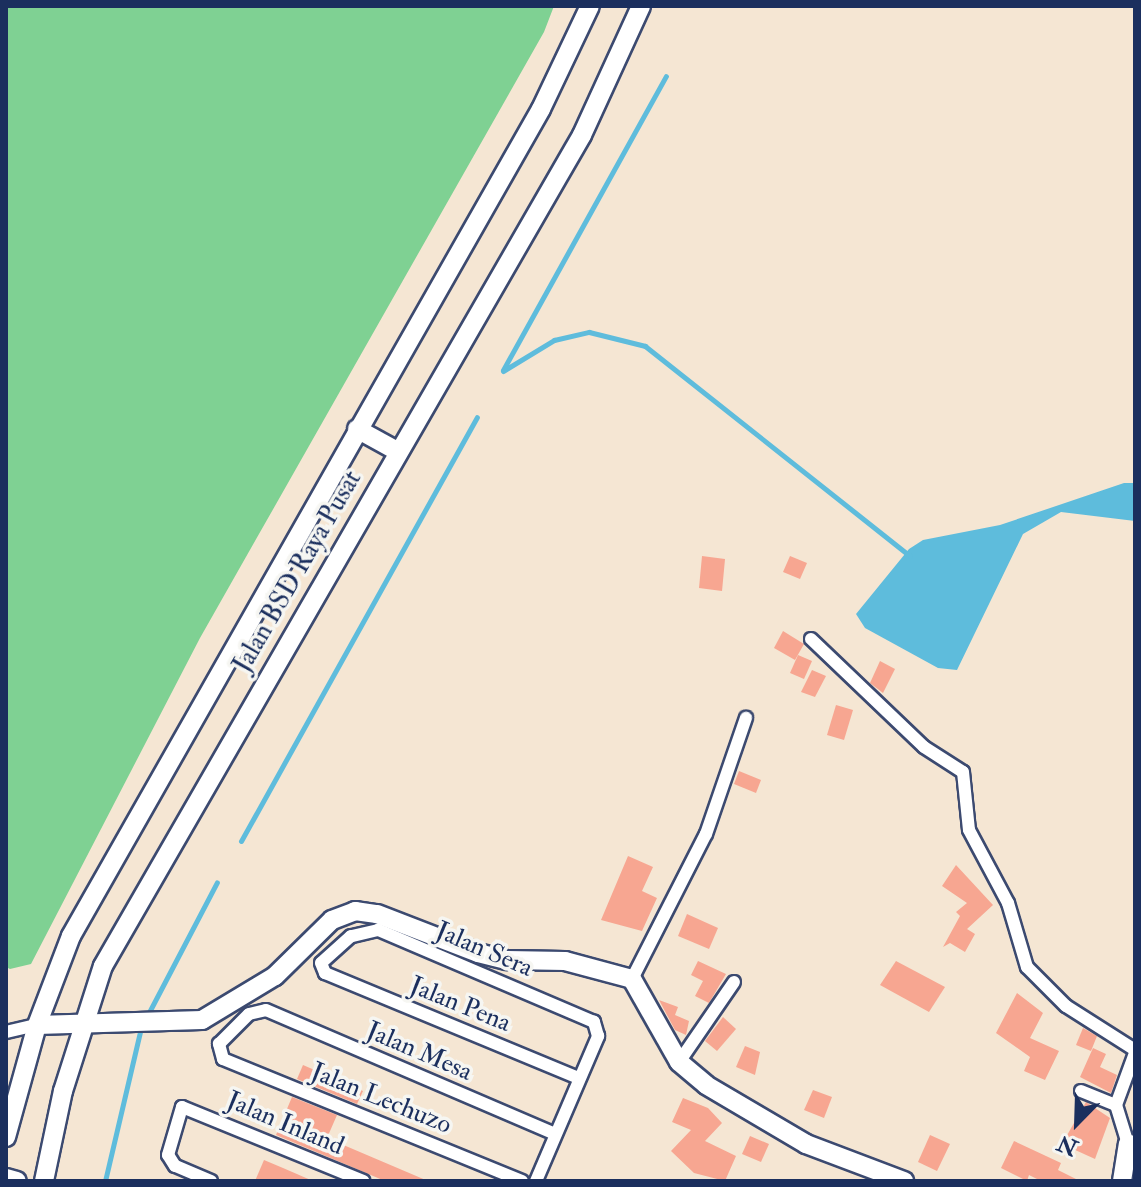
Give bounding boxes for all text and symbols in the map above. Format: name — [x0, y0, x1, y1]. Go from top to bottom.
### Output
street label: Jalan BSD Raya Pusat — [227, 465, 369, 679]
street label: Jalan Sera — [431, 916, 537, 984]
street label: Jalan Pena — [405, 971, 515, 1039]
street label: Jalan Mesa — [361, 1016, 477, 1088]
street label: Jalan Lechuzo — [306, 1057, 456, 1141]
north arrow — [1037, 1083, 1117, 1163]
street label: Jalan Inland — [222, 1085, 348, 1163]
text: N — [1053, 1128, 1082, 1162]

